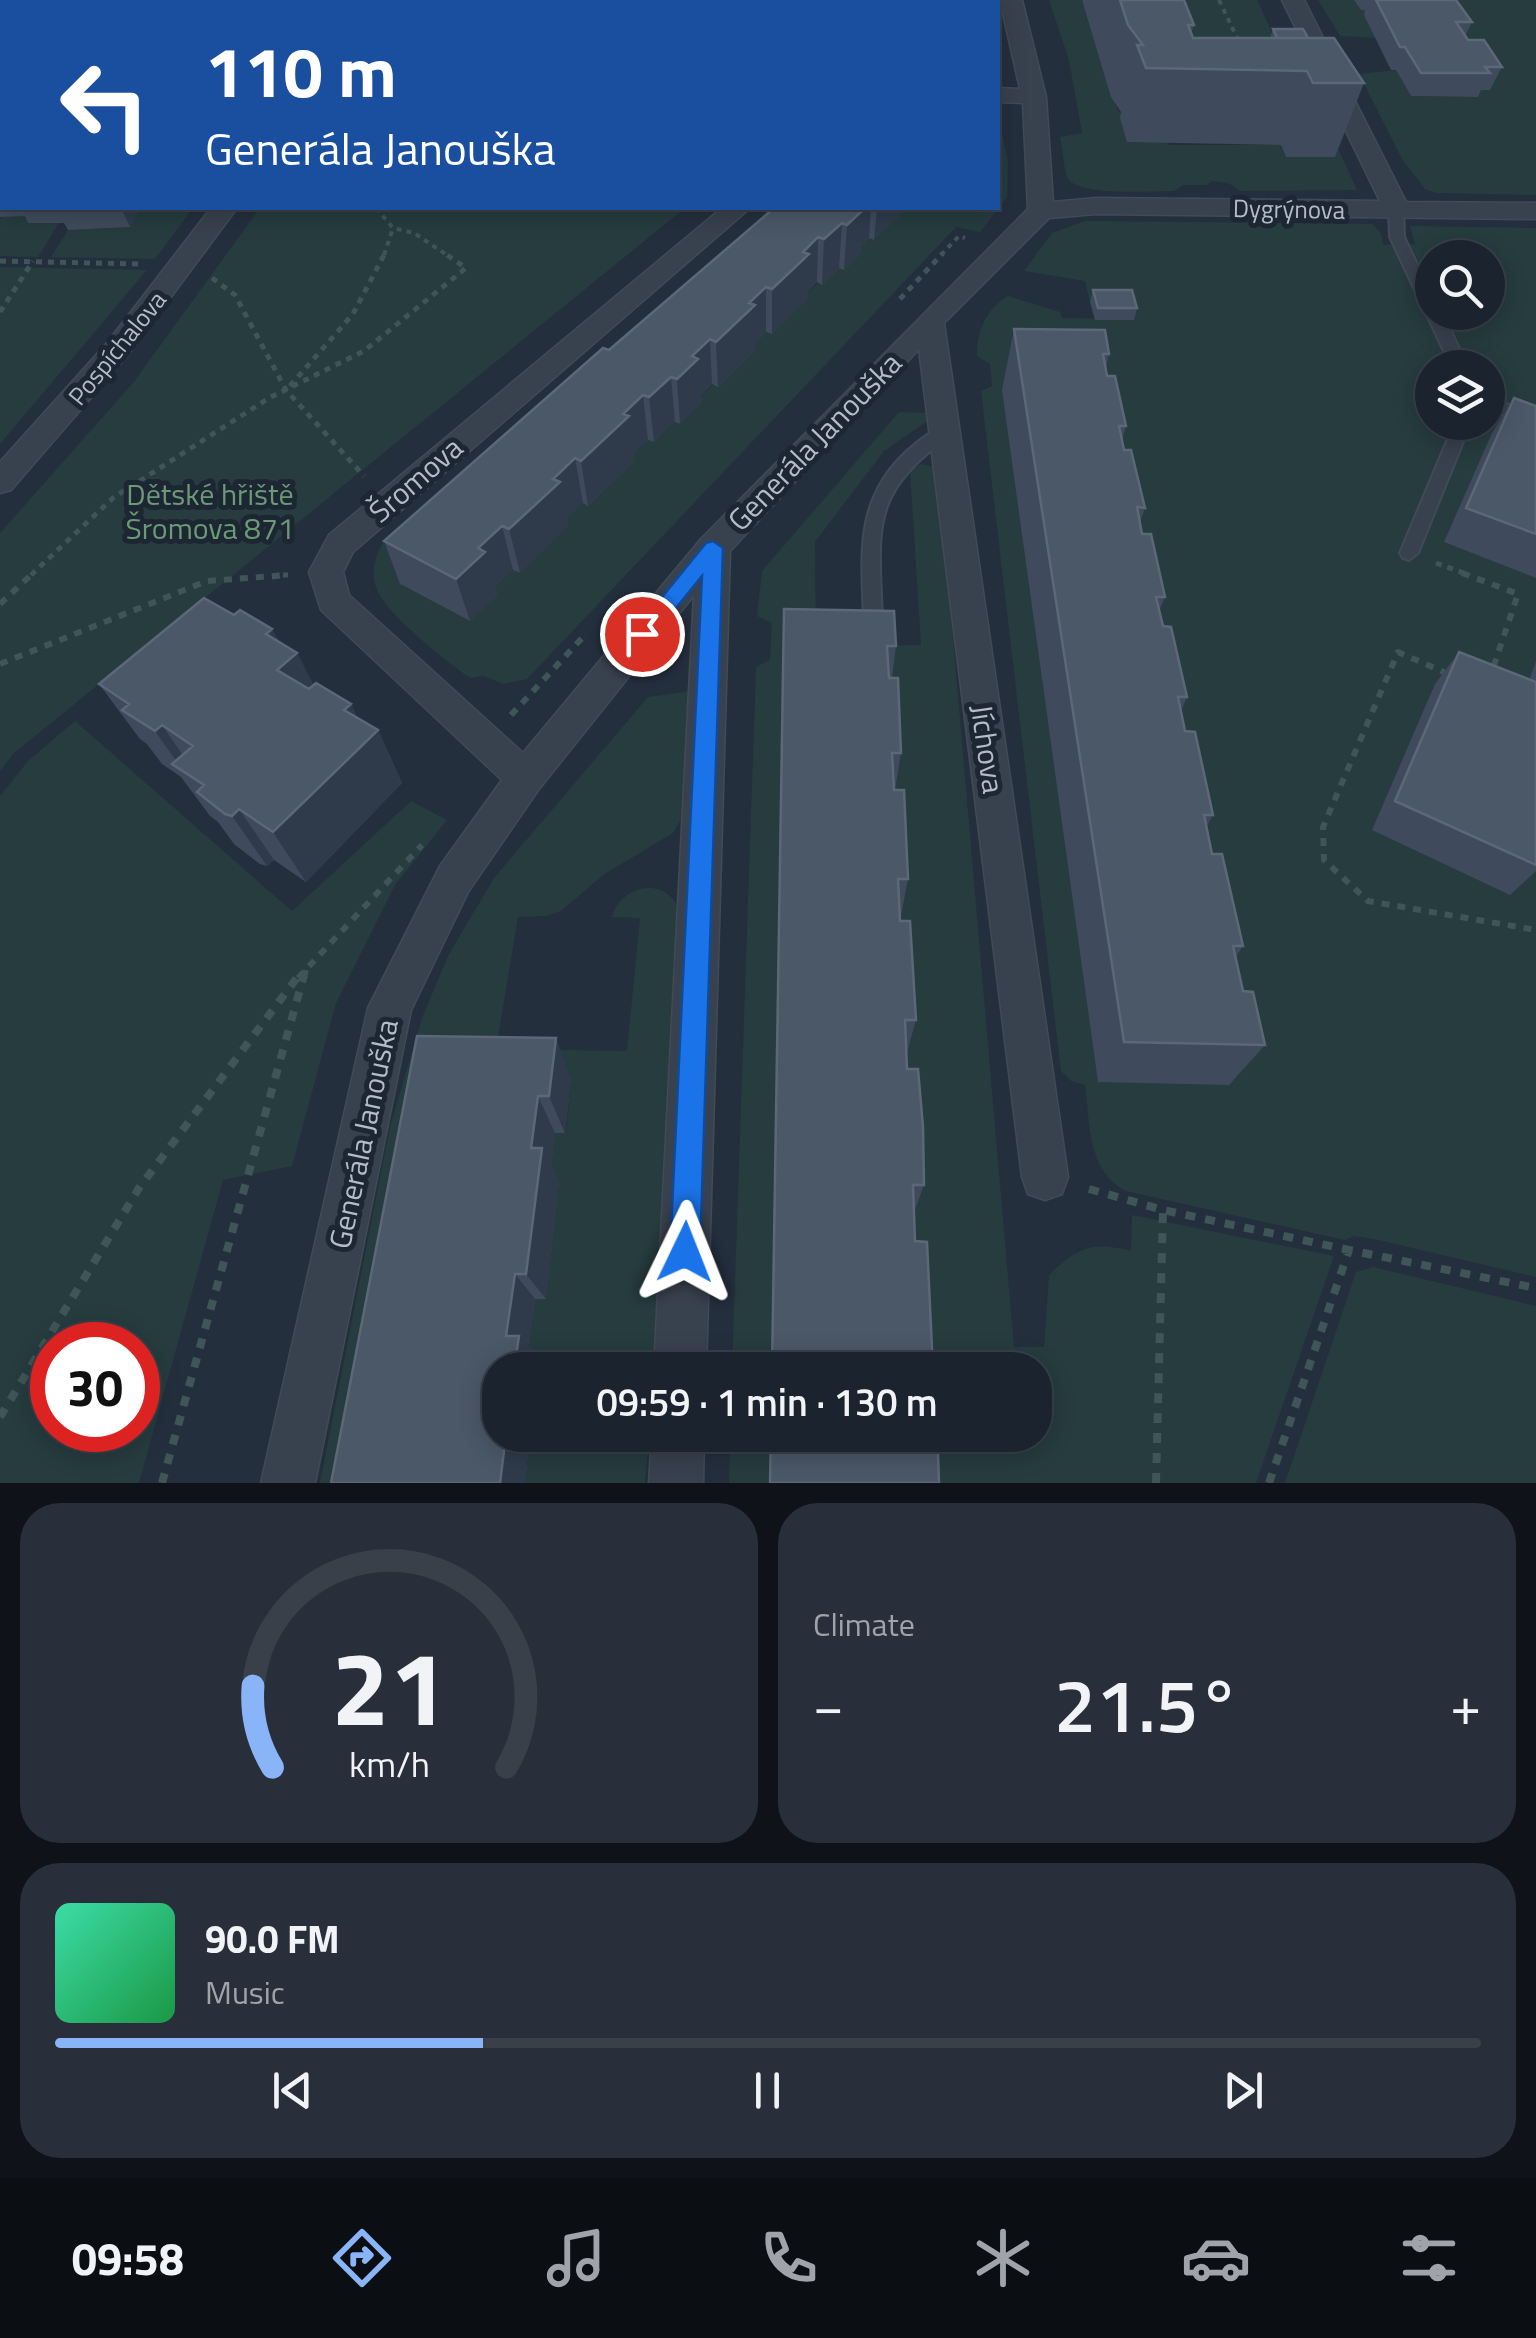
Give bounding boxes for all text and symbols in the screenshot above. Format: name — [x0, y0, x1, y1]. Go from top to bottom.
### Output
text: 110 m — [205, 18, 397, 124]
icon: left — [40, 40, 170, 170]
text: Generála Janouška — [205, 114, 556, 182]
street label: Dygrýnova — [1233, 189, 1346, 229]
map controls — [1415, 240, 1505, 440]
button: search — [1415, 240, 1505, 330]
street label: Pospíchalova — [59, 282, 176, 414]
street label: Generála Janouška — [717, 341, 912, 541]
button: layers — [1415, 350, 1505, 440]
street label: Šromova — [358, 425, 473, 533]
park label: Dětské hřiště Šromova 871 — [125, 471, 295, 551]
pin — [600, 592, 685, 677]
icon: arrive — [615, 607, 670, 662]
street label: Jíchova — [959, 701, 1017, 796]
street label: Generála Janouška — [316, 1015, 410, 1253]
position arrow — [633, 1200, 737, 1304]
speed limit sign: 30 — [30, 1322, 160, 1452]
text: 09:59 · 1 min · 130 m — [596, 1373, 938, 1431]
text: Climate — [813, 1600, 915, 1648]
text: 21 — [331, 1607, 447, 1765]
text: 21.5° — [1054, 1647, 1240, 1761]
text: − — [813, 1663, 844, 1746]
text: + — [1450, 1663, 1481, 1746]
text: km/h — [349, 1736, 429, 1791]
text: 90.0 FM — [205, 1910, 340, 1968]
text: Music — [205, 1968, 285, 2016]
icon: previous — [265, 2063, 320, 2118]
icon: pause — [740, 2063, 795, 2118]
icon: next — [1216, 2063, 1271, 2118]
icon: directions — [327, 2223, 397, 2293]
icon: music — [541, 2223, 611, 2293]
icon: phone — [754, 2223, 824, 2293]
icon: climate — [968, 2223, 1038, 2293]
icon: car — [1181, 2223, 1251, 2293]
icon: filters — [1394, 2223, 1464, 2293]
text: 09:58 — [72, 2224, 184, 2292]

